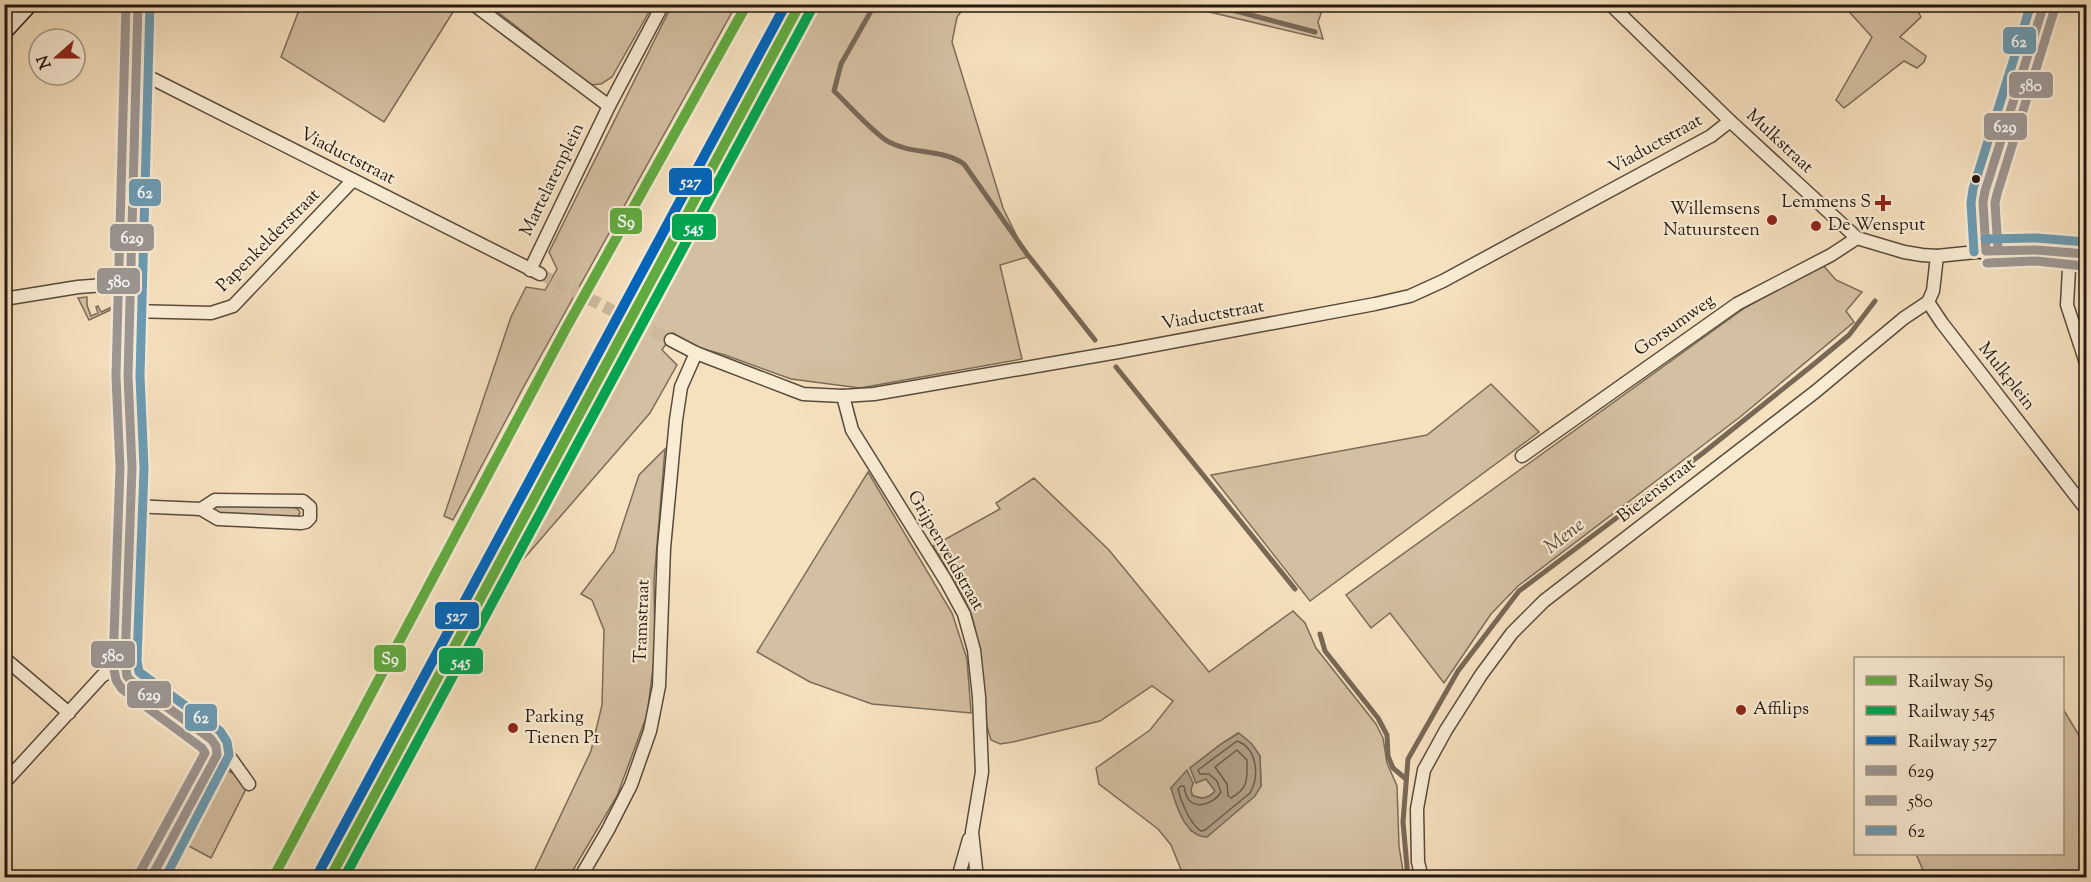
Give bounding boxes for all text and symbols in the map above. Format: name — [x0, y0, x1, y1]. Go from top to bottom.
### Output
line badge: 62 — [2002, 26, 2037, 55]
north arrow — [27, 27, 87, 87]
text: 62 — [2011, 32, 2027, 55]
text: N — [32, 51, 58, 72]
line badge: 580 — [2008, 71, 2054, 99]
text: 580 — [2018, 76, 2043, 99]
street label: Mulkstraat — [1739, 104, 1819, 180]
street label: Viaductstraat — [1604, 108, 1708, 182]
line badge: 629 — [1983, 112, 2028, 141]
text: 629 — [1993, 117, 2017, 140]
street label: Martelarenplein — [514, 119, 592, 241]
street label: Viaductstraat — [295, 122, 399, 192]
line badge: 527 — [668, 167, 713, 196]
text: 527 — [679, 172, 702, 195]
unlabelled marker — [1970, 173, 1982, 185]
line badge: 62 — [128, 178, 162, 207]
text: 62 — [137, 183, 153, 206]
street label: Papenkelderstraat — [211, 183, 327, 299]
place label: Lemmens S — [1782, 190, 1871, 216]
marker: Lemmens S — [1876, 196, 1890, 210]
place label: Willemsens Natuursteen — [1663, 197, 1760, 244]
line badge: S9 — [609, 207, 643, 235]
text: S9 — [617, 212, 635, 235]
line badge: 545 — [671, 213, 717, 241]
marker: Willemsens Natuursteen — [1765, 213, 1779, 227]
place label: De Wensput — [1828, 213, 1925, 239]
text: 545 — [682, 218, 704, 241]
marker: De Wensput — [1809, 219, 1823, 233]
line badge: 629 — [109, 223, 155, 252]
text: 629 — [120, 228, 144, 251]
line badge: 580 — [96, 267, 141, 295]
text: 580 — [106, 272, 131, 295]
street label: Gorsumweg — [1629, 288, 1721, 363]
street label: Viaductstraat — [1160, 294, 1266, 338]
street label: Mulkplein — [1971, 337, 2041, 417]
street label: Biezenstraat — [1612, 452, 1702, 530]
street label: Grijpenveldstraat — [900, 486, 990, 616]
water label: Mene — [1538, 512, 1592, 562]
street label: Tramstraat — [629, 579, 657, 663]
line badge: 527 — [434, 601, 480, 630]
text: 527 — [445, 606, 468, 629]
line badge: 580 — [90, 640, 136, 669]
line badge: S9 — [373, 644, 407, 673]
text: 580 — [100, 646, 125, 669]
line badge: 545 — [438, 647, 484, 675]
text: S9 — [381, 649, 399, 672]
text: 545 — [449, 652, 471, 675]
legend — [1854, 657, 2064, 855]
text: Railway S9 — [1908, 670, 1993, 696]
line badge: 629 — [126, 680, 172, 709]
text: 629 — [137, 685, 161, 708]
place label: Affilips — [1753, 697, 1809, 723]
text: Railway 545 — [1908, 700, 1995, 726]
line badge: 62 — [184, 703, 218, 732]
marker: Affilips — [1734, 703, 1748, 717]
place label: Parking Tienen P1 — [525, 705, 600, 752]
text: 62 — [193, 708, 209, 731]
marker: Parking Tienen P1 — [506, 721, 520, 735]
text: Railway 527 — [1908, 730, 1997, 756]
text: 629 — [1908, 760, 1934, 786]
text: 580 — [1907, 790, 1933, 816]
text: 62 — [1908, 820, 1926, 846]

